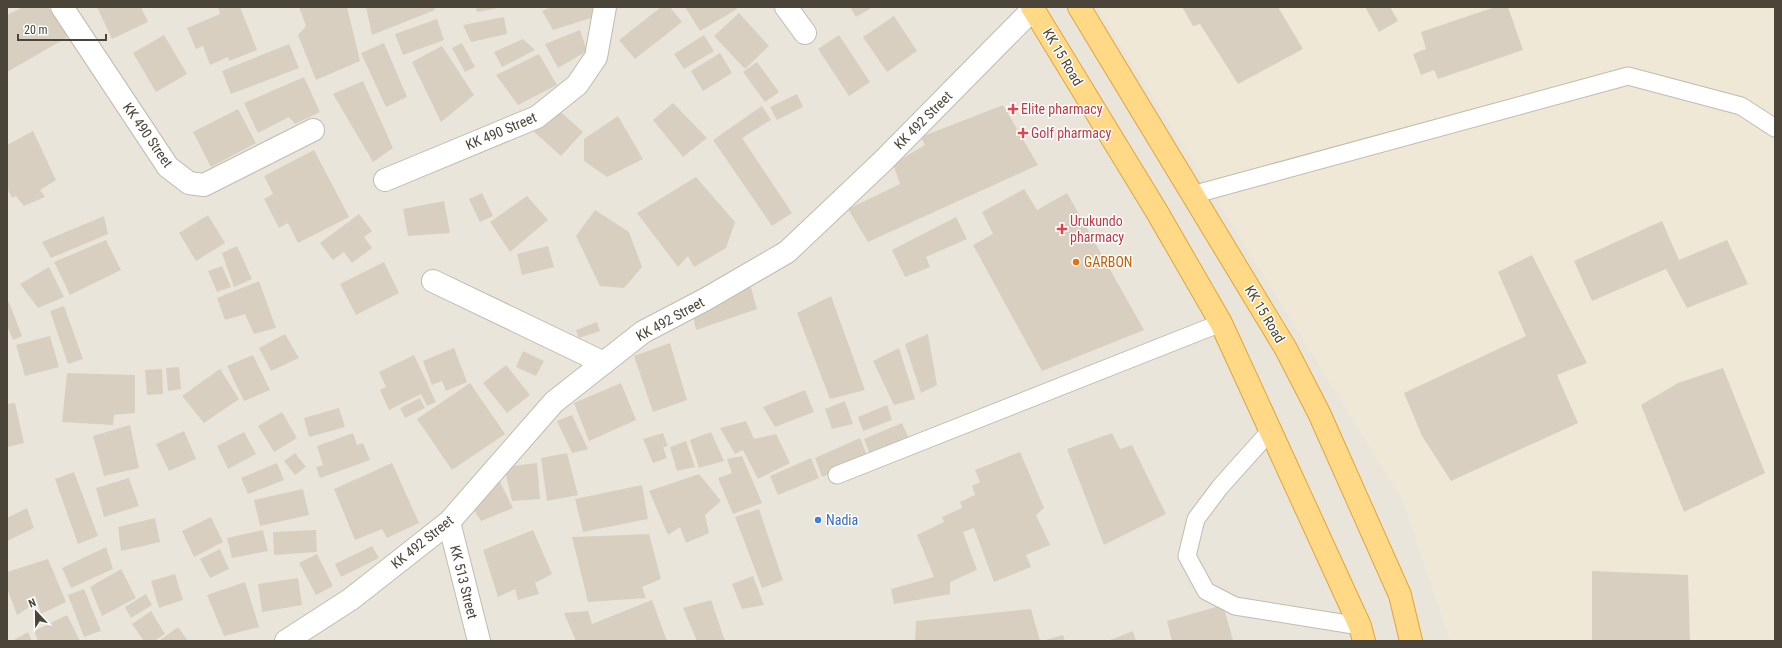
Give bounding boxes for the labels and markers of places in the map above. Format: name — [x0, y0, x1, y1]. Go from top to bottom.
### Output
place label: Elite pharmacy — [1021, 101, 1103, 117]
marker: Elite pharmacy — [1008, 104, 1018, 114]
place label: Golf pharmacy — [1031, 125, 1112, 141]
marker: Golf pharmacy — [1018, 128, 1028, 138]
place label: Urukundo pharmacy — [1070, 213, 1124, 245]
marker: Urukundo pharmacy — [1057, 224, 1067, 234]
place label: GARBON — [1084, 254, 1133, 270]
marker: GARBON — [1071, 257, 1081, 267]
place label: Nadia — [826, 512, 858, 528]
marker: Nadia — [813, 515, 823, 525]

